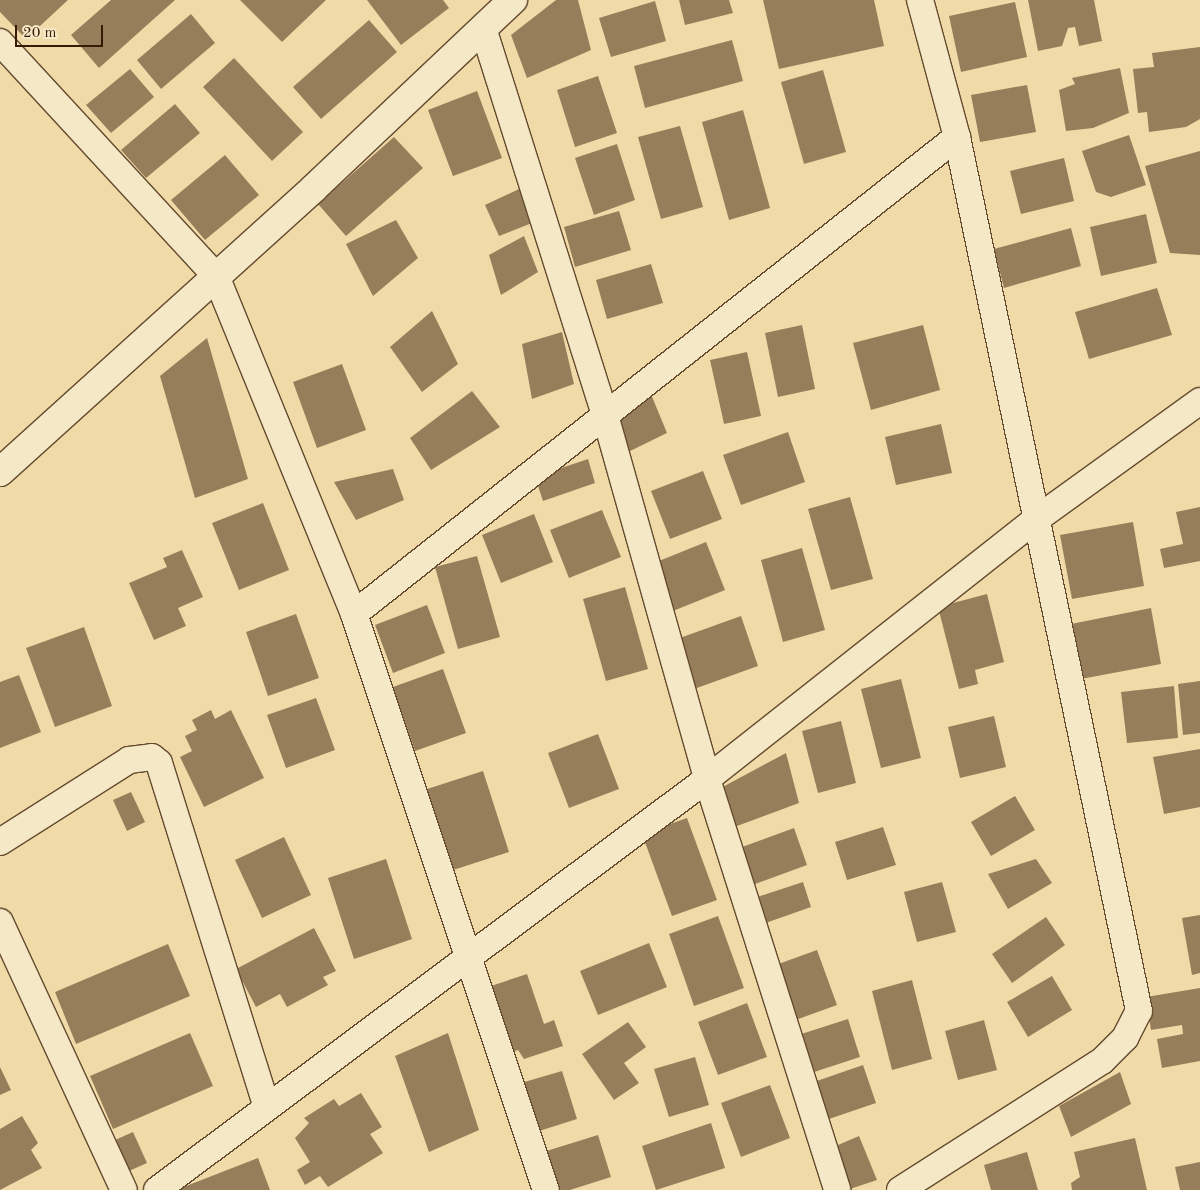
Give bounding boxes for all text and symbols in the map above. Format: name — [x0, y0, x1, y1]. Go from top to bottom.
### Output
scale bar — [18, 15, 105, 47]
text: 20 m — [23, 26, 57, 41]

